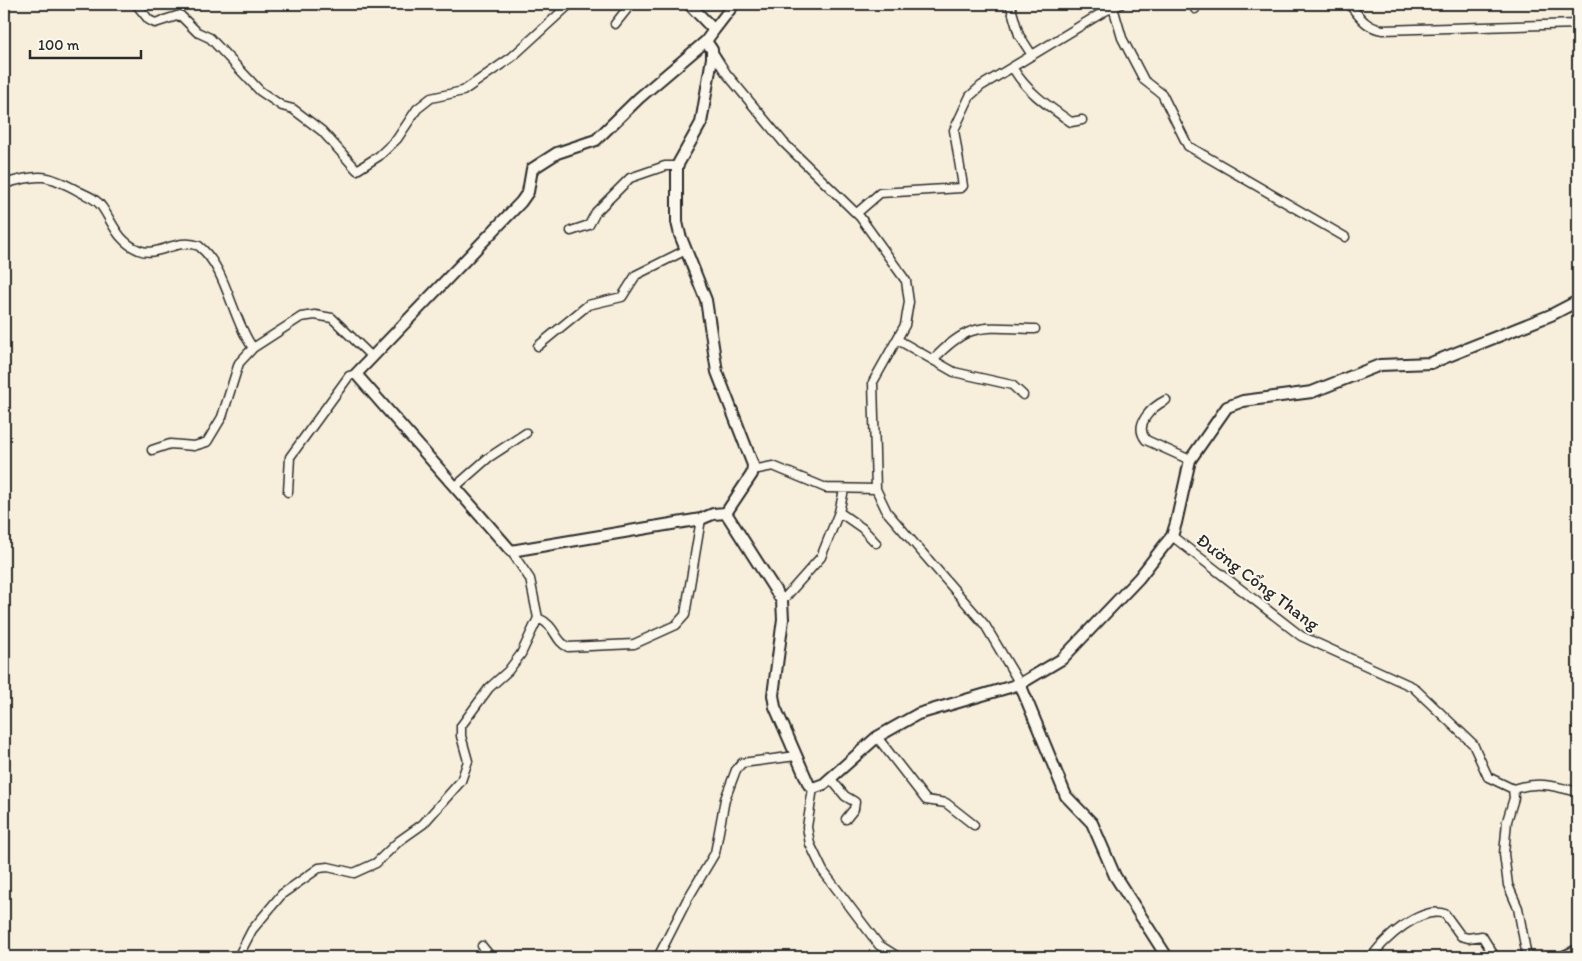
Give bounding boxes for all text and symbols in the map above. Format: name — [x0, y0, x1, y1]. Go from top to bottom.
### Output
scale bar — [30, 28, 141, 60]
text: 100 m — [38, 36, 80, 54]
street label: Đường Cổng Thang — [1192, 529, 1324, 636]

